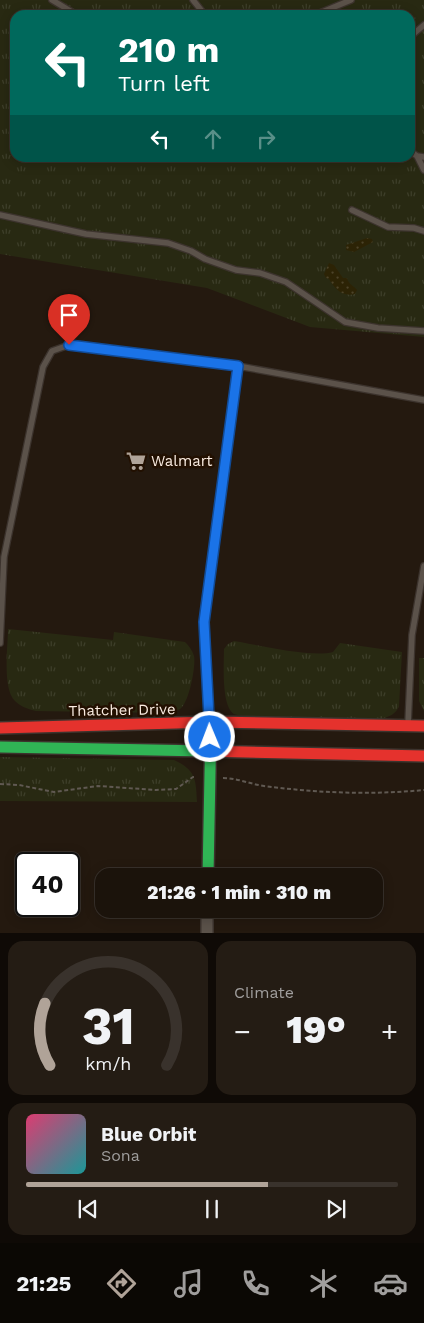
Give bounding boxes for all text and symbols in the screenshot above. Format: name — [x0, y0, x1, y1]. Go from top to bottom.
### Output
text: 210 m — [118, 29, 219, 71]
icon: left — [35, 30, 100, 95]
text: Turn left — [118, 71, 210, 96]
icon: left — [146, 125, 174, 153]
icon: ahead — [199, 125, 227, 153]
icon: right — [252, 125, 280, 153]
pin — [48, 294, 90, 345]
icon: arrive — [55, 301, 83, 329]
supermarket icon: Walmart — [125, 450, 147, 472]
place label: Walmart — [151, 452, 213, 470]
street label: Thatcher Drive — [68, 700, 176, 720]
position arrow — [183, 710, 235, 762]
speed limit sign: 40 — [15, 852, 80, 917]
text: 21:26 · 1 min · 310 m — [147, 881, 331, 904]
text: Climate — [234, 983, 294, 1002]
text: 31 — [81, 996, 135, 1057]
text: 19° — [286, 1008, 346, 1052]
text: − — [234, 1015, 251, 1048]
text: + — [381, 1015, 398, 1048]
text: km/h — [85, 1053, 131, 1074]
text: Blue Orbit — [101, 1123, 196, 1146]
text: Sona — [101, 1146, 140, 1165]
icon: previous — [74, 1195, 102, 1223]
icon: pause — [198, 1195, 226, 1223]
icon: next — [322, 1195, 350, 1223]
icon: directions — [104, 1266, 139, 1301]
icon: music — [171, 1266, 206, 1301]
icon: phone — [238, 1266, 273, 1301]
icon: climate — [306, 1266, 341, 1301]
icon: car — [373, 1266, 408, 1301]
text: 21:25 — [16, 1271, 71, 1296]

